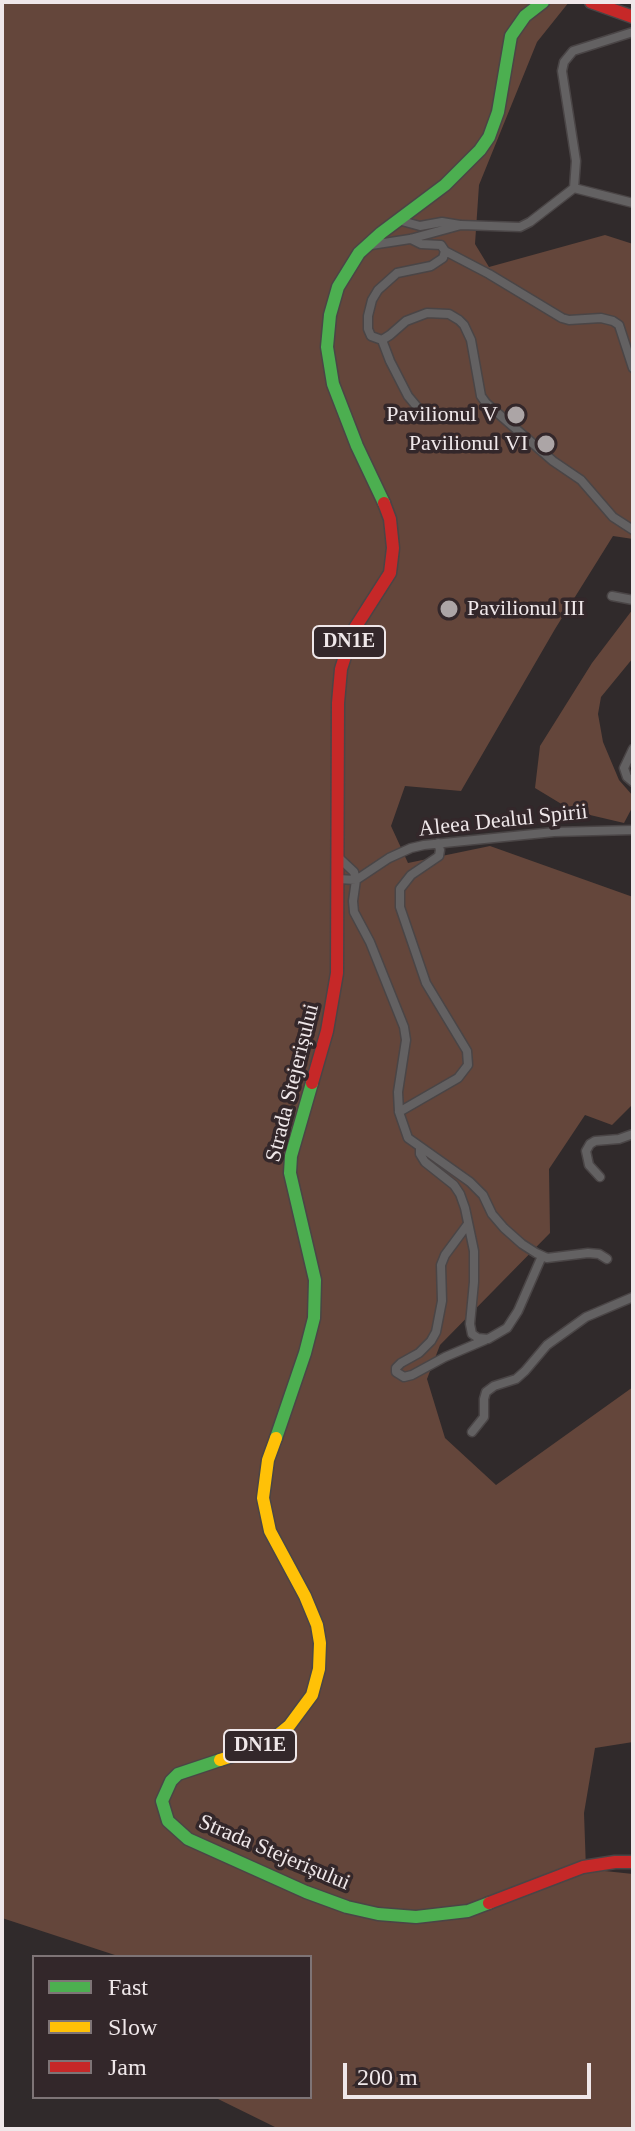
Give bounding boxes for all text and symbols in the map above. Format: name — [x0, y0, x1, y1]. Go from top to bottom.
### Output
place label: Pavilionul V — [386, 402, 498, 428]
marker: Pavilionul V — [505, 404, 527, 426]
place label: Pavilionul VI — [409, 431, 528, 457]
marker: Pavilionul VI — [535, 433, 557, 455]
place label: Pavilionul III — [467, 596, 585, 622]
marker: Pavilionul III — [438, 598, 460, 620]
road number: DN1E — [313, 626, 385, 658]
street label: Aleea Dealul Spirii — [417, 799, 589, 843]
street label: Strada Stejerișului — [261, 1001, 325, 1165]
road number: DN1E — [224, 1730, 296, 1762]
street label: Strada Stejerișului — [194, 1809, 354, 1897]
legend — [32, 1955, 312, 2099]
text: Fast — [108, 1974, 148, 2000]
text: Slow — [108, 2014, 157, 2040]
scale bar — [347, 2047, 595, 2097]
text: Jam — [108, 2054, 147, 2080]
text: 200 m — [357, 2064, 418, 2090]

